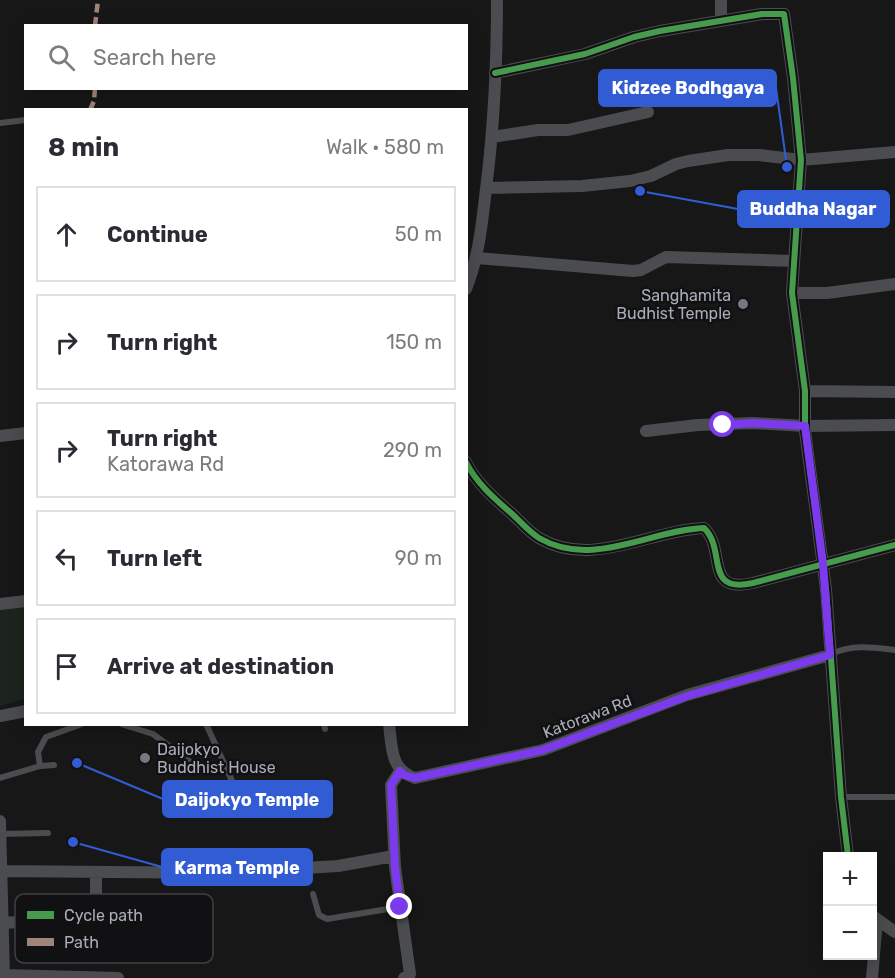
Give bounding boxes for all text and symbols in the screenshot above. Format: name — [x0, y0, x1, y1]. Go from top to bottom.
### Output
search box — [24, 24, 468, 90]
icon: search — [45, 41, 78, 74]
text: Search here — [93, 44, 216, 71]
callout: Kidzee Bodhgaya — [599, 70, 776, 106]
text: Kidzee Bodhgaya — [612, 77, 764, 99]
text: 8 min — [48, 132, 119, 163]
text: Walk · 580 m — [326, 135, 444, 159]
callout: Buddha Nagar — [738, 191, 889, 227]
text: Buddha Nagar — [750, 198, 876, 220]
icon: ahead — [50, 218, 83, 251]
text: Continue — [107, 221, 208, 248]
text: 50 m — [395, 222, 442, 246]
place label: Sanghamita Budhist Temple — [616, 286, 731, 323]
marker: Sanghamita Budhist Temple — [736, 297, 750, 311]
icon: right — [50, 326, 83, 359]
text: Turn right — [107, 329, 217, 356]
text: 150 m — [386, 330, 442, 354]
route start — [709, 411, 735, 437]
text: Turn right — [107, 425, 217, 452]
icon: right — [50, 434, 83, 467]
text: 290 m — [383, 438, 442, 462]
text: Katorawa Rd — [107, 452, 224, 476]
icon: left — [50, 542, 83, 575]
text: Turn left — [107, 545, 202, 572]
text: 90 m — [395, 546, 442, 570]
icon: arrive — [50, 650, 83, 683]
text: Arrive at destination — [107, 653, 334, 680]
street label: Katorawa Rd — [540, 691, 634, 742]
place label: Daijokyo Buddhist House — [157, 740, 276, 777]
marker: Daijokyo Buddhist House — [138, 751, 152, 765]
callout: Daijokyo Temple — [163, 781, 332, 817]
text: Daijokyo Temple — [175, 789, 320, 811]
callout: Karma Temple — [162, 849, 312, 885]
map controls — [823, 852, 877, 960]
button: + — [823, 852, 877, 906]
text: Karma Temple — [174, 857, 300, 879]
route end — [386, 893, 412, 919]
legend — [15, 894, 213, 963]
text: Cycle path — [64, 906, 143, 925]
button: − — [823, 906, 877, 960]
text: Path — [64, 933, 99, 952]

